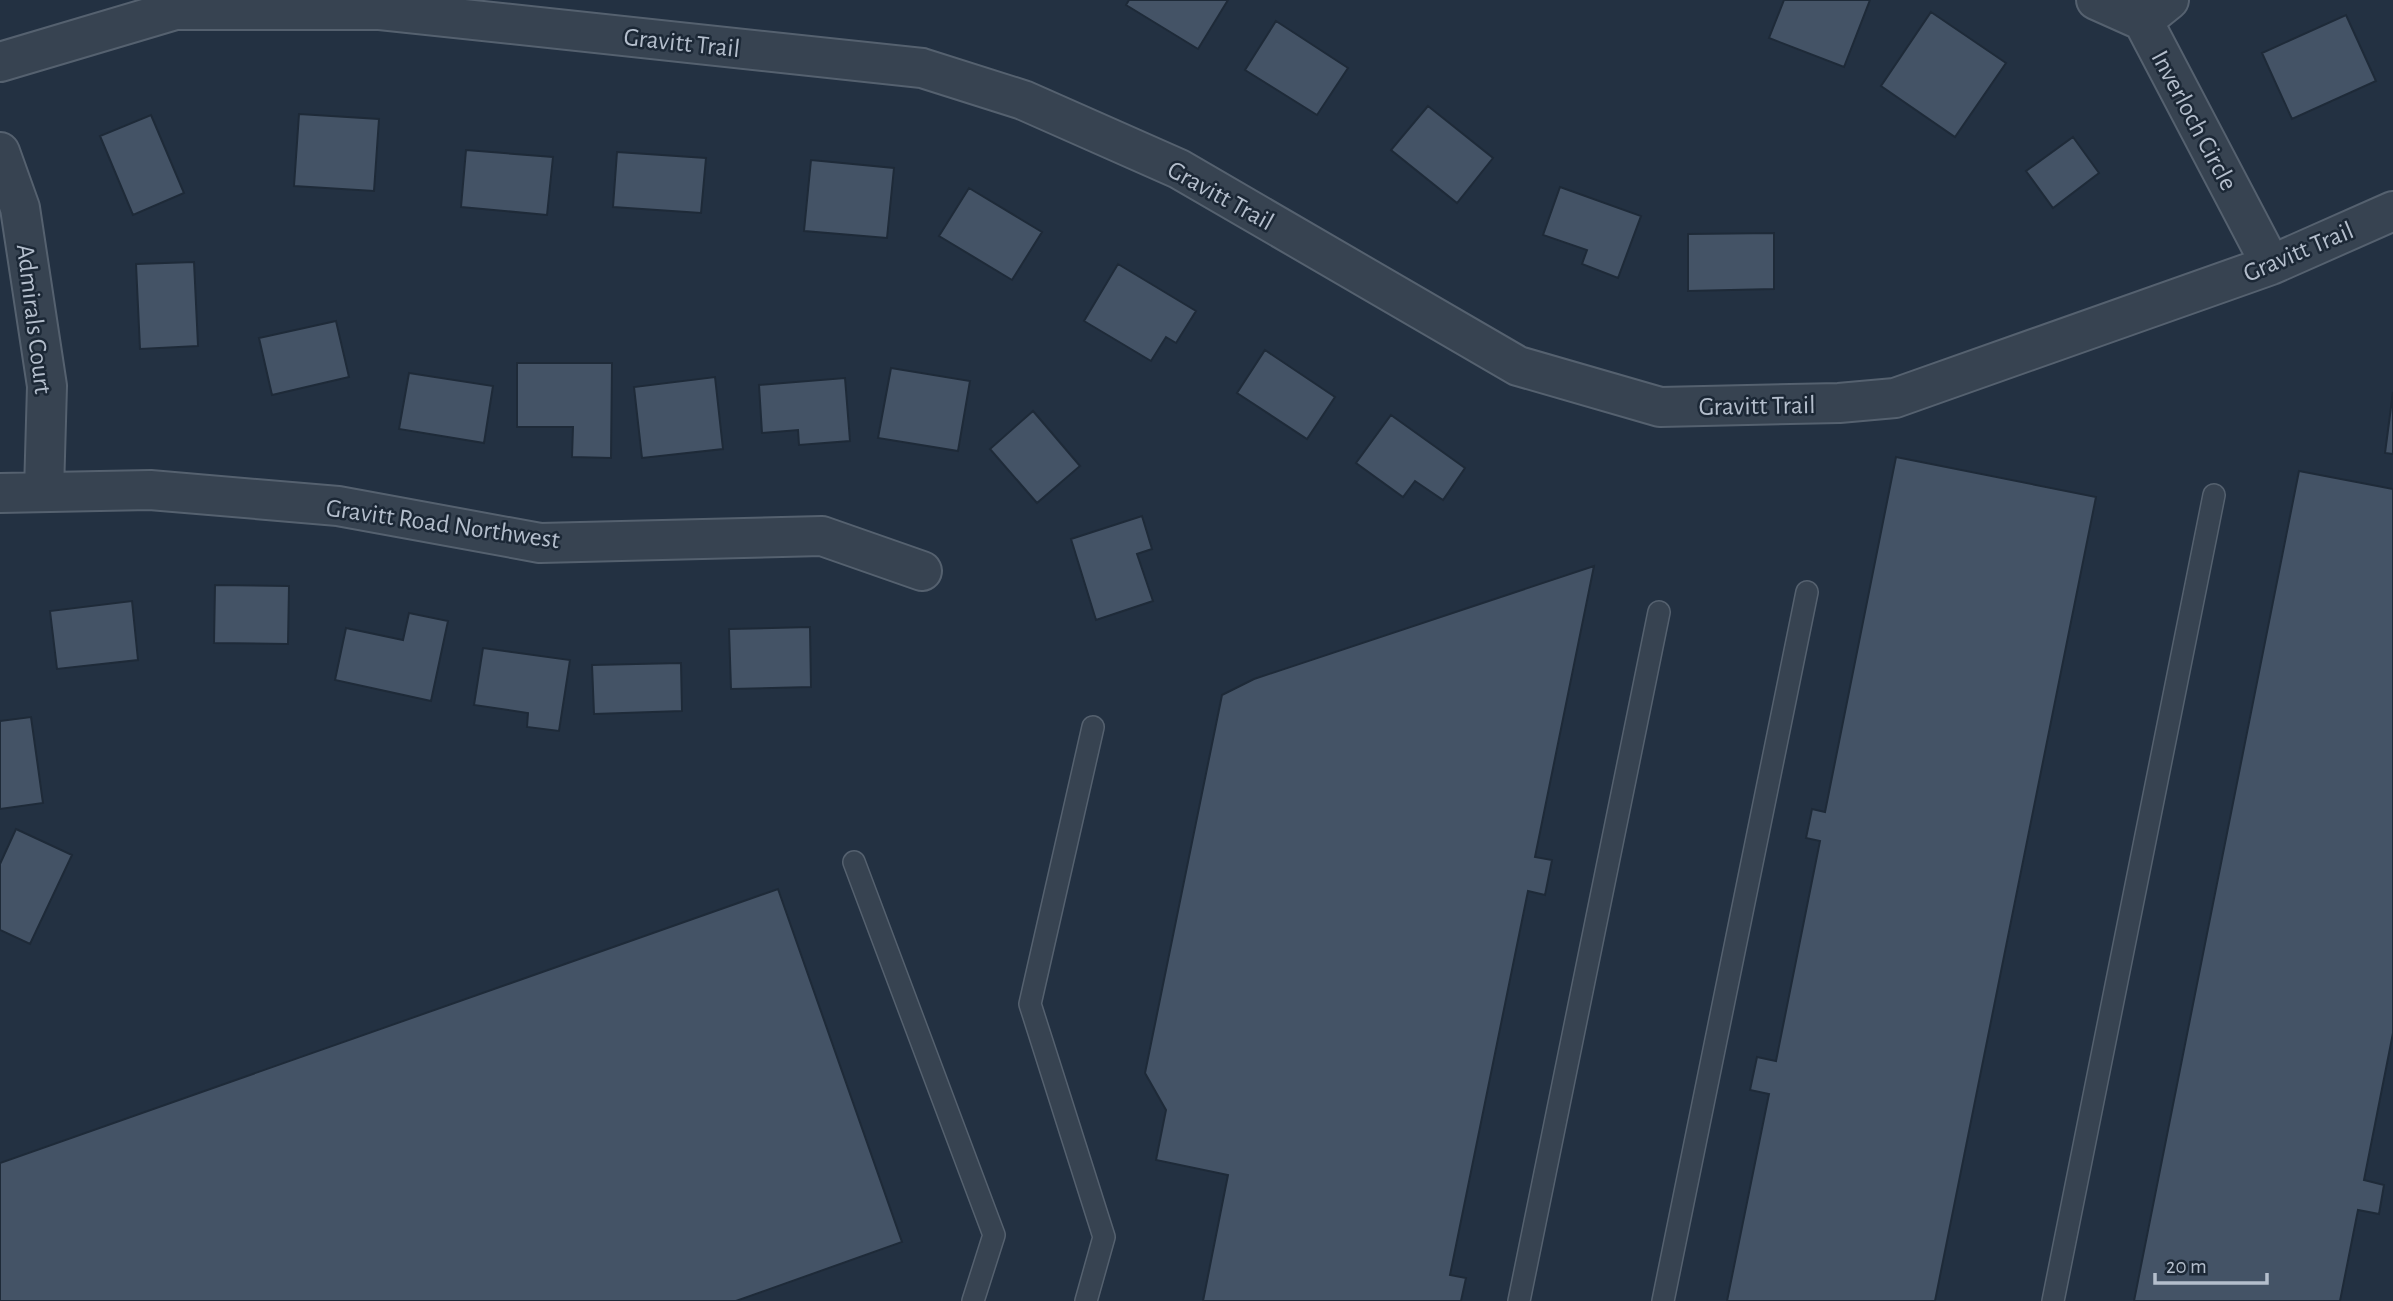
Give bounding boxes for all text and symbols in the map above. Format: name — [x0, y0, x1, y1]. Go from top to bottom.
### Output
street label: Gravitt Trail — [622, 24, 741, 62]
street label: Inverloch Circle — [2146, 46, 2242, 195]
street label: Gravitt Trail — [1163, 156, 1278, 236]
street label: Gravitt Trail — [2239, 217, 2357, 287]
street label: Admirals Court — [12, 243, 56, 396]
street label: Gravitt Trail — [1698, 392, 1816, 420]
street label: Gravitt Road Northwest — [324, 495, 561, 553]
scale bar — [2155, 1242, 2267, 1286]
text: 20 m — [2166, 1256, 2207, 1277]

